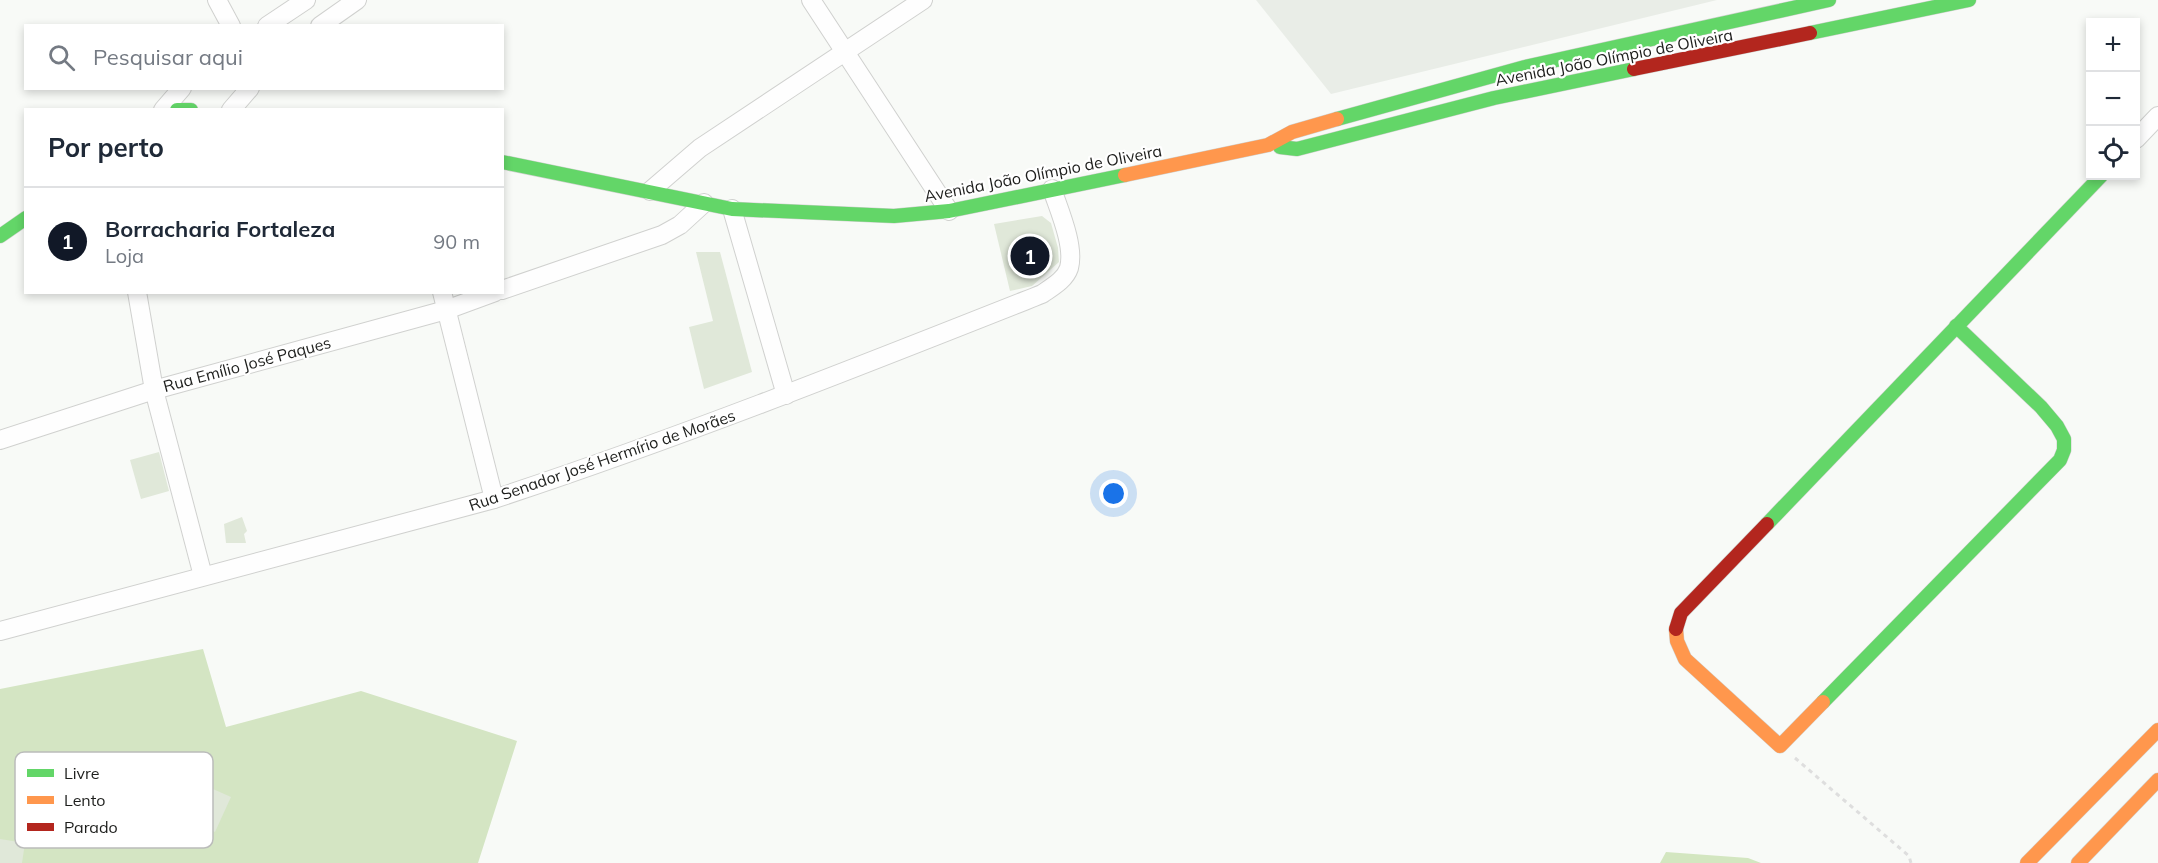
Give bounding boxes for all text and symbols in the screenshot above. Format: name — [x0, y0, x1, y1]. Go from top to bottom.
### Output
map controls — [2086, 18, 2140, 180]
button: + — [2086, 18, 2140, 72]
search box — [24, 24, 504, 90]
street label: Avenida João Olímpio de Oliveira — [1493, 24, 1735, 90]
icon: search — [45, 41, 78, 74]
text: Pesquisar aqui — [93, 43, 243, 71]
button: − — [2086, 72, 2140, 126]
button: locate — [2086, 126, 2140, 180]
text: Por perto — [48, 131, 164, 164]
street label: Avenida João Olímpio de Oliveira — [922, 140, 1164, 206]
text: Borracharia Fortaleza — [105, 215, 335, 243]
text: 1 — [62, 229, 74, 254]
text: 90 m — [433, 229, 480, 254]
pin: 1 — [1010, 234, 1050, 278]
text: Loja — [105, 243, 144, 268]
street label: Rua Emílio José Paques — [161, 332, 333, 396]
street label: Rua Senador José Hermírio de Morães — [466, 405, 738, 515]
your location — [1099, 479, 1128, 508]
legend — [15, 752, 213, 848]
text: Livre — [64, 763, 99, 783]
text: Lento — [64, 790, 105, 810]
text: Parado — [64, 817, 118, 837]

